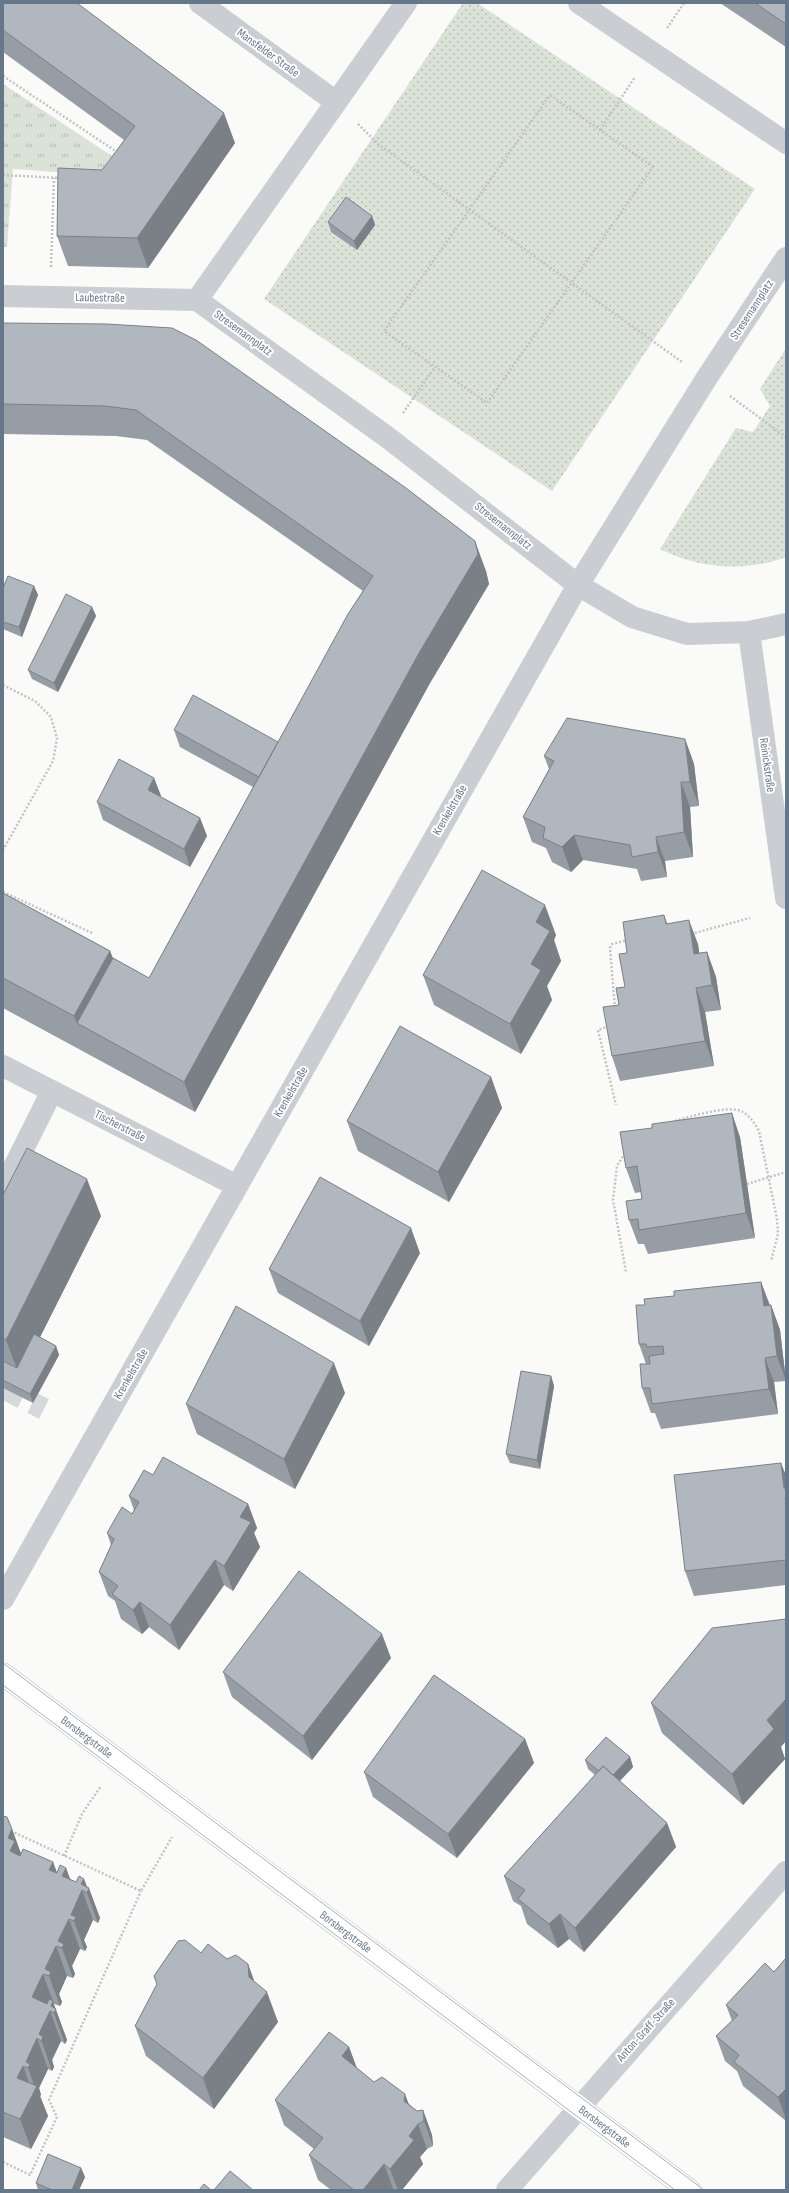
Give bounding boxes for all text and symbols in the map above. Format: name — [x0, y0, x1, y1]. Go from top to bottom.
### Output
street label: Mansfelder Straße — [234, 25, 302, 81]
street label: Stresemannplatz — [727, 277, 777, 343]
street label: Laubestraße — [75, 290, 125, 306]
street label: Stresemannplatz — [211, 307, 276, 360]
street label: Stresemannplatz — [471, 499, 535, 553]
street label: Reinickstraße — [756, 737, 778, 793]
street label: Krenkelstraße — [430, 782, 471, 838]
street label: Krenkelstraße — [271, 1064, 312, 1120]
street label: Tischerstraße — [92, 1107, 148, 1145]
street label: Krenkelstraße — [111, 1346, 152, 1402]
street label: Borsbergstraße — [58, 1713, 116, 1762]
street label: Borsbergstraße — [317, 1907, 375, 1956]
street label: Anton-Graff-Straße — [613, 1995, 679, 2066]
street label: Borsbergstraße — [576, 2102, 634, 2151]

